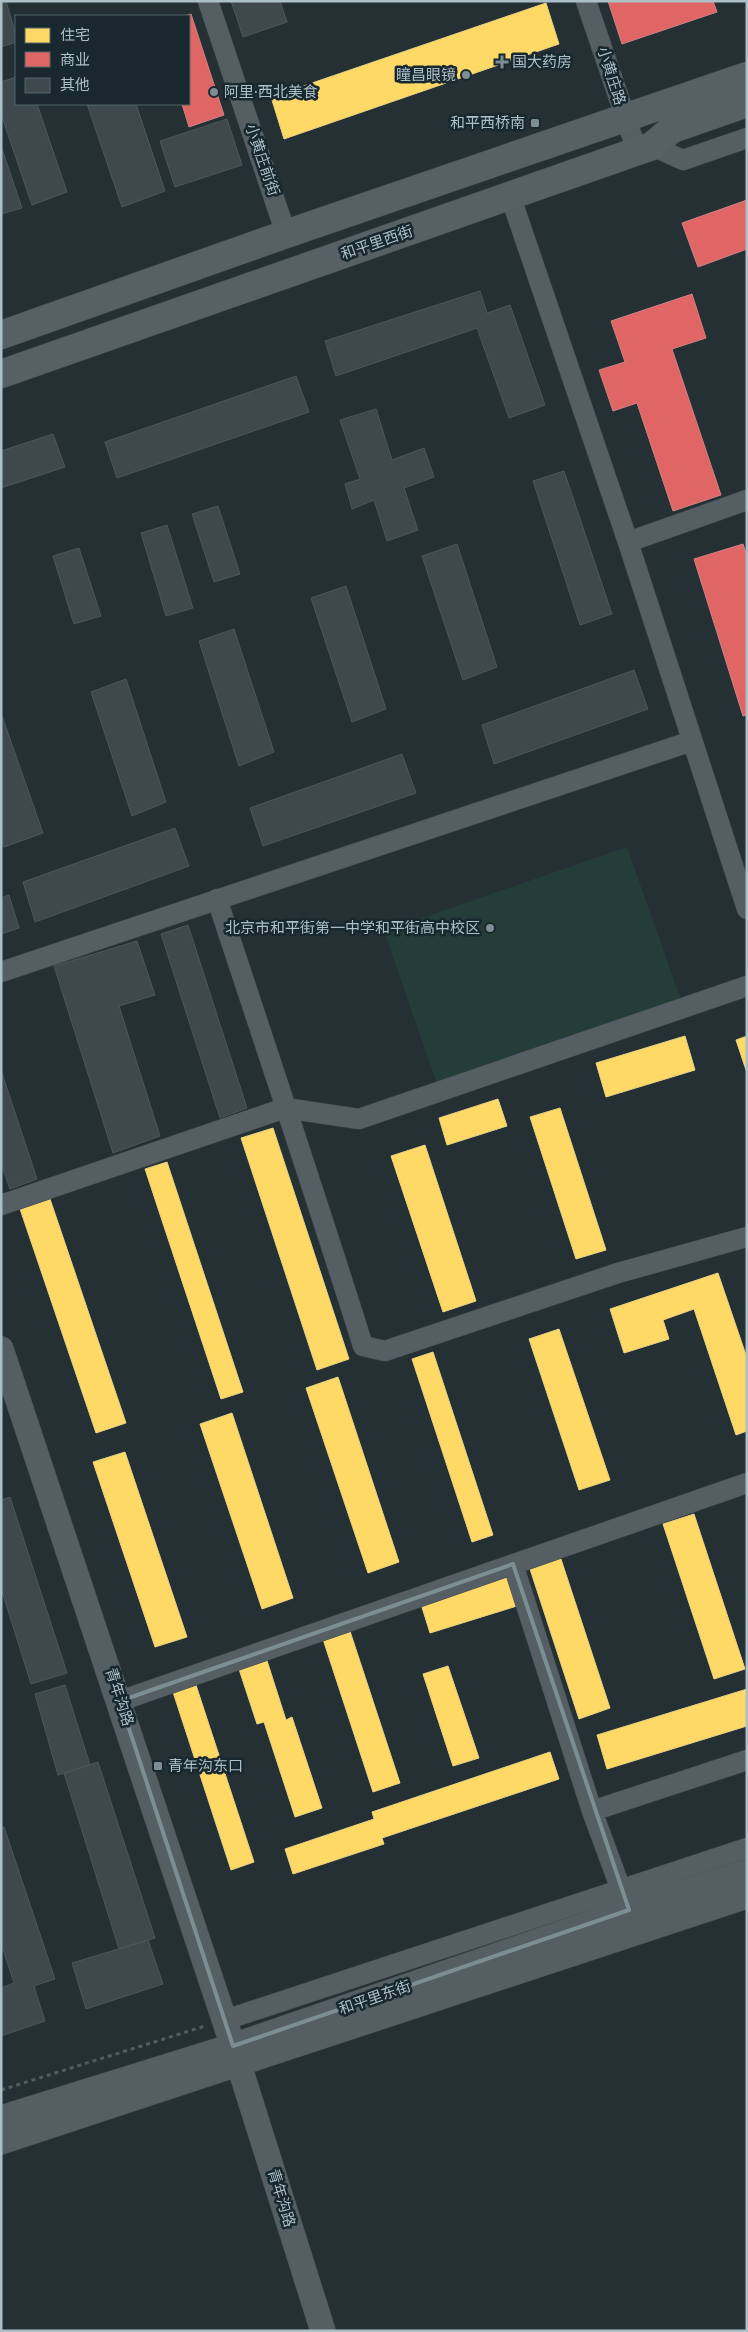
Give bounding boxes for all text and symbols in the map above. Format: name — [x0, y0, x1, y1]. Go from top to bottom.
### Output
legend — [15, 15, 190, 105]
text: 住宅 — [60, 25, 90, 46]
street label: 小黄庄路 — [592, 44, 630, 108]
text: 商业 — [60, 50, 90, 71]
place label: 国大药房 — [512, 52, 572, 73]
marker: 国大药房 — [496, 56, 508, 68]
place label: 瞳昌眼镜 — [396, 65, 456, 86]
marker: 瞳昌眼镜 — [460, 69, 472, 81]
text: 其他 — [60, 75, 90, 96]
place label: 阿里·西北美食 — [224, 82, 318, 103]
marker: 阿里·西北美食 — [208, 86, 220, 98]
place label: 和平西桥南 — [450, 113, 525, 134]
marker: 和平西桥南 — [529, 117, 541, 129]
street label: 小黄庄前街 — [240, 121, 284, 199]
street label: 和平里西街 — [338, 221, 416, 265]
place label: 北京市和平街第一中学和平街高中校区 — [225, 918, 480, 939]
marker: 北京市和平街第一中学和平街高中校区 — [484, 922, 496, 934]
street label: 青年沟路 — [100, 1665, 138, 1729]
place label: 青年沟东口 — [168, 1756, 243, 1777]
marker: 青年沟东口 — [152, 1760, 164, 1772]
street label: 和平里东街 — [336, 1976, 414, 2020]
street label: 青年沟路 — [262, 2166, 300, 2230]

